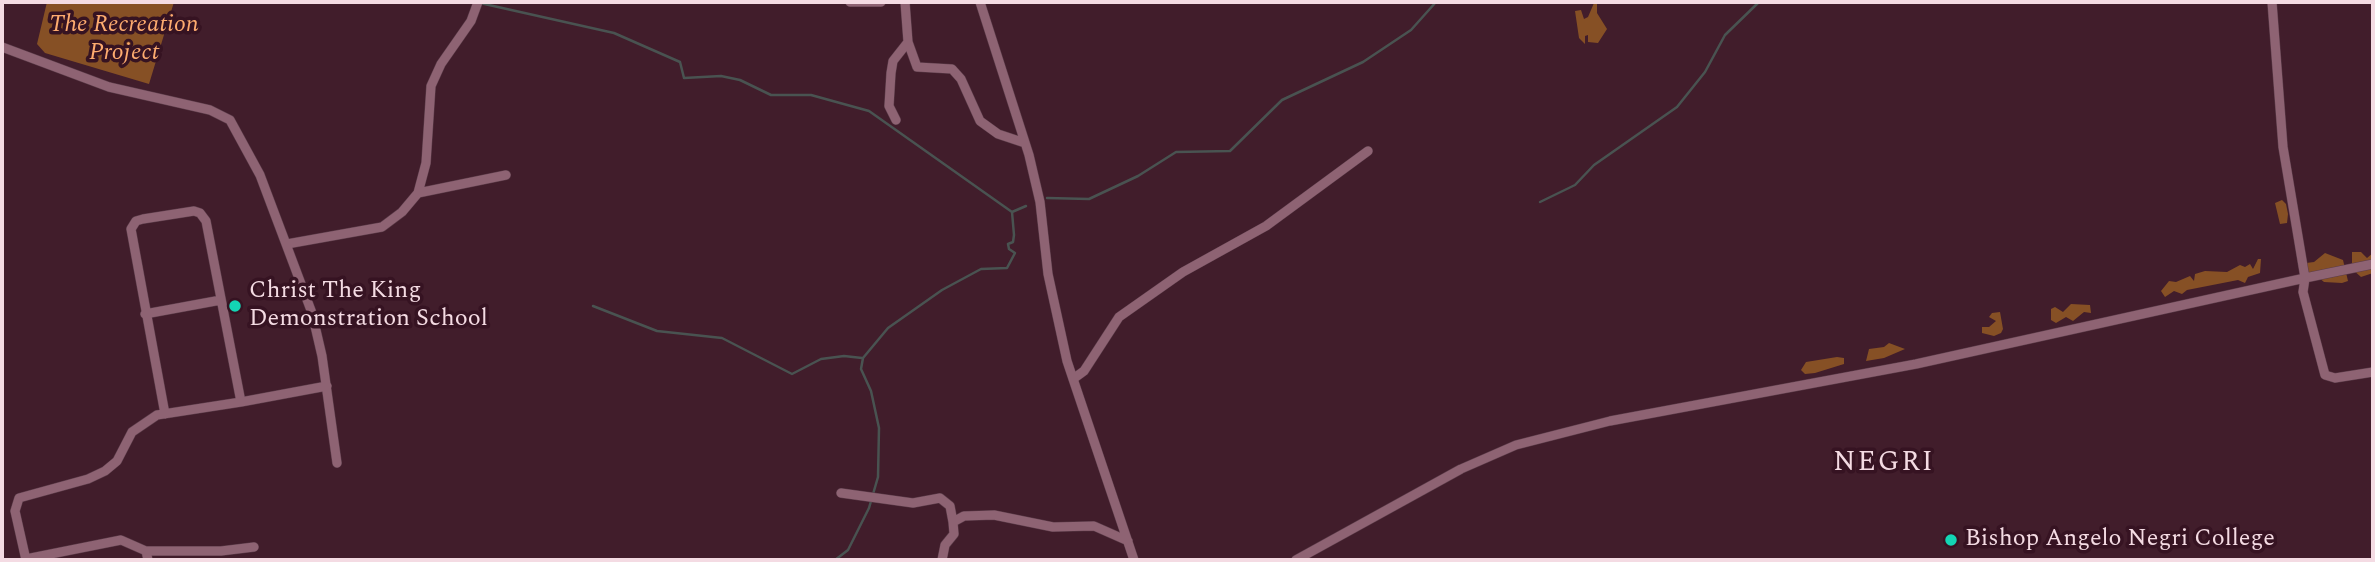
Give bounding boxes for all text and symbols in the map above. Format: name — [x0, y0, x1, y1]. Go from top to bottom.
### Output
park label: The Recreation Project — [49, 12, 199, 68]
place label: Christ The King Demonstration School — [249, 278, 488, 334]
marker: Christ The King Demonstration School — [227, 298, 243, 314]
district label: NEGRI — [1834, 448, 1934, 482]
place label: Bishop Angelo Negri College — [1965, 526, 2275, 554]
marker: Bishop Angelo Negri College — [1943, 532, 1959, 548]

